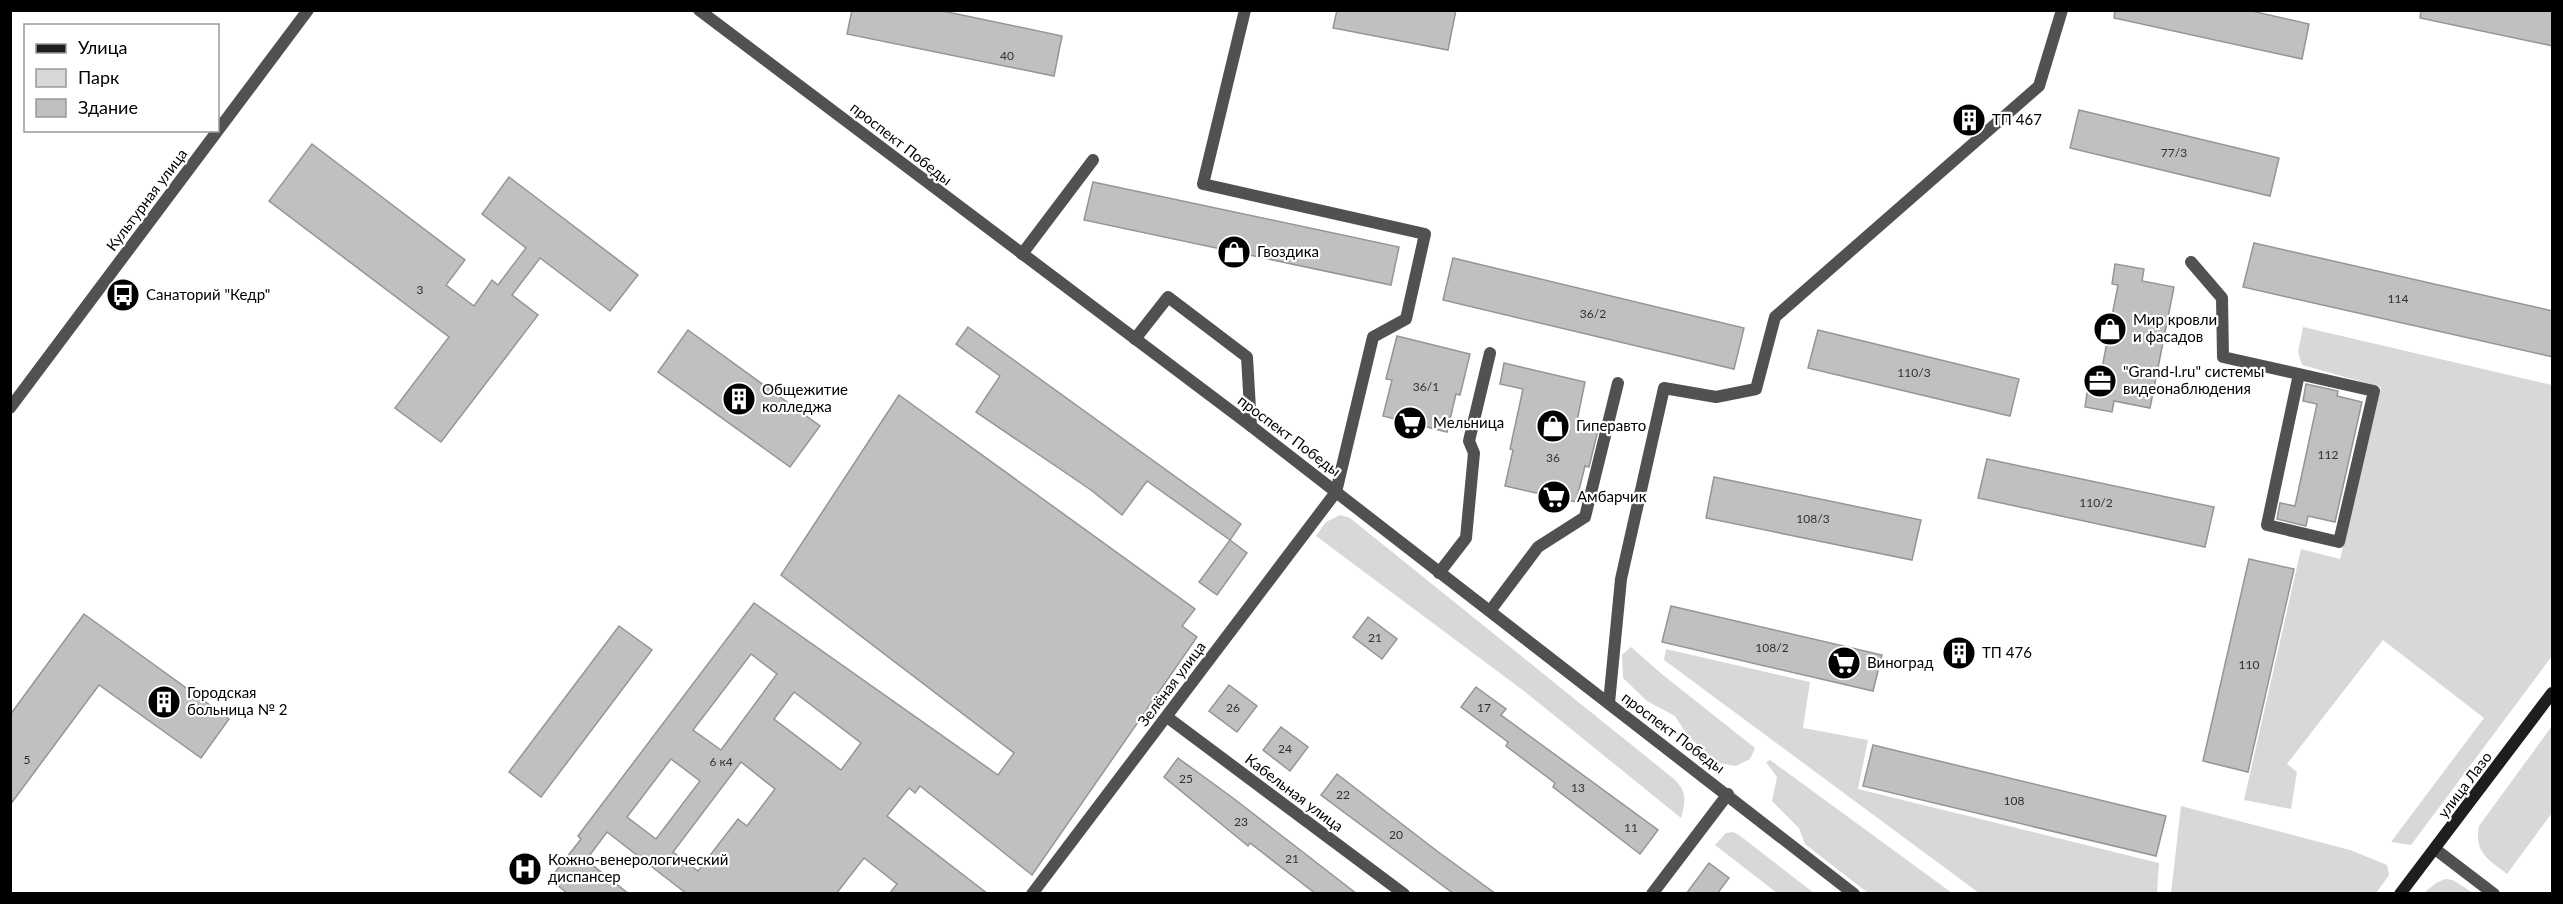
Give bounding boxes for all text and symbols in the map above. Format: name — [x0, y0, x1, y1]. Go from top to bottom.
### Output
legend — [24, 24, 219, 132]
text: Улица — [78, 36, 128, 58]
house number: 40 — [1000, 48, 1014, 63]
text: Парк — [78, 66, 120, 88]
text: Здание — [78, 96, 138, 118]
street label: проспект Победы — [847, 98, 956, 189]
building icon: ТП 467 — [1951, 102, 1987, 138]
place label: ТП 467 — [1992, 110, 2042, 128]
street label: Культурная улица — [102, 145, 190, 254]
house number: 77/3 — [2161, 145, 2187, 160]
shop icon: Гвоздика — [1216, 234, 1252, 270]
place label: Гвоздика — [1257, 242, 1319, 260]
bus stop icon: Санаторий "Кедр" — [105, 277, 141, 313]
house number: 3 — [417, 282, 424, 297]
place label: Санаторий "Кедр" — [146, 285, 270, 303]
house number: 114 — [2388, 291, 2408, 306]
house number: 36/2 — [1580, 306, 1606, 321]
place label: Мир кровли и фасадов — [2133, 310, 2217, 345]
shop icon: Мир кровли и фасадов — [2092, 311, 2128, 347]
place label: "Grand-l.ru" системы видеонаблюдения — [2123, 362, 2264, 397]
office icon: "Grand-l.ru" системы видеонаблюдения — [2082, 363, 2118, 399]
house number: 110/3 — [1897, 365, 1931, 380]
house number: 36/1 — [1413, 379, 1439, 394]
place label: Общежитие колледжа — [762, 380, 848, 415]
building icon: Общежитие колледжа — [721, 381, 757, 417]
street label: проспект Победы — [1235, 391, 1345, 480]
supermarket icon: Мельница — [1392, 405, 1428, 441]
shop icon: Гиперавто — [1535, 408, 1571, 444]
place label: Мельница — [1433, 413, 1504, 431]
place label: Гиперавто — [1576, 416, 1646, 434]
house number: 112 — [2318, 447, 2338, 462]
house number: 36 — [1546, 450, 1560, 465]
supermarket icon: Амбарчик — [1536, 479, 1572, 515]
place label: Амбарчик — [1577, 487, 1647, 505]
house number: 110/2 — [2079, 495, 2113, 510]
house number: 108/3 — [1796, 511, 1830, 526]
house number: 21 — [1368, 630, 1382, 645]
building icon: ТП 476 — [1941, 635, 1977, 671]
street label: Зелёная улица — [1134, 638, 1209, 729]
house number: 108/2 — [1755, 640, 1789, 655]
place label: ТП 476 — [1982, 643, 2032, 661]
supermarket icon: Виноград — [1826, 645, 1862, 681]
place label: Виноград — [1867, 653, 1933, 671]
house number: 110 — [2239, 657, 2259, 672]
place label: Городская больница № 2 — [187, 683, 287, 718]
building icon: Городская больница № 2 — [146, 684, 182, 720]
street label: проспект Победы — [1619, 688, 1729, 777]
house number: 26 — [1226, 700, 1240, 715]
house number: 17 — [1477, 700, 1491, 715]
house number: 24 — [1278, 741, 1292, 756]
street label: улица Лазо — [2433, 748, 2495, 821]
street label: Кабельная улица — [1242, 749, 1347, 835]
house number: 5 — [24, 752, 31, 767]
house number: 6 к4 — [709, 754, 733, 769]
house number: 25 — [1179, 771, 1193, 786]
house number: 13 — [1571, 780, 1585, 795]
house number: 22 — [1336, 787, 1350, 802]
house number: 108 — [2004, 793, 2024, 808]
house number: 23 — [1234, 814, 1248, 829]
house number: 11 — [1624, 820, 1638, 835]
house number: 20 — [1389, 827, 1403, 842]
place label: Кожно-венерологический диспансер — [548, 850, 728, 885]
hospital icon: Кожно-венерологический диспансер — [507, 851, 543, 887]
house number: 21 — [1285, 851, 1299, 866]

